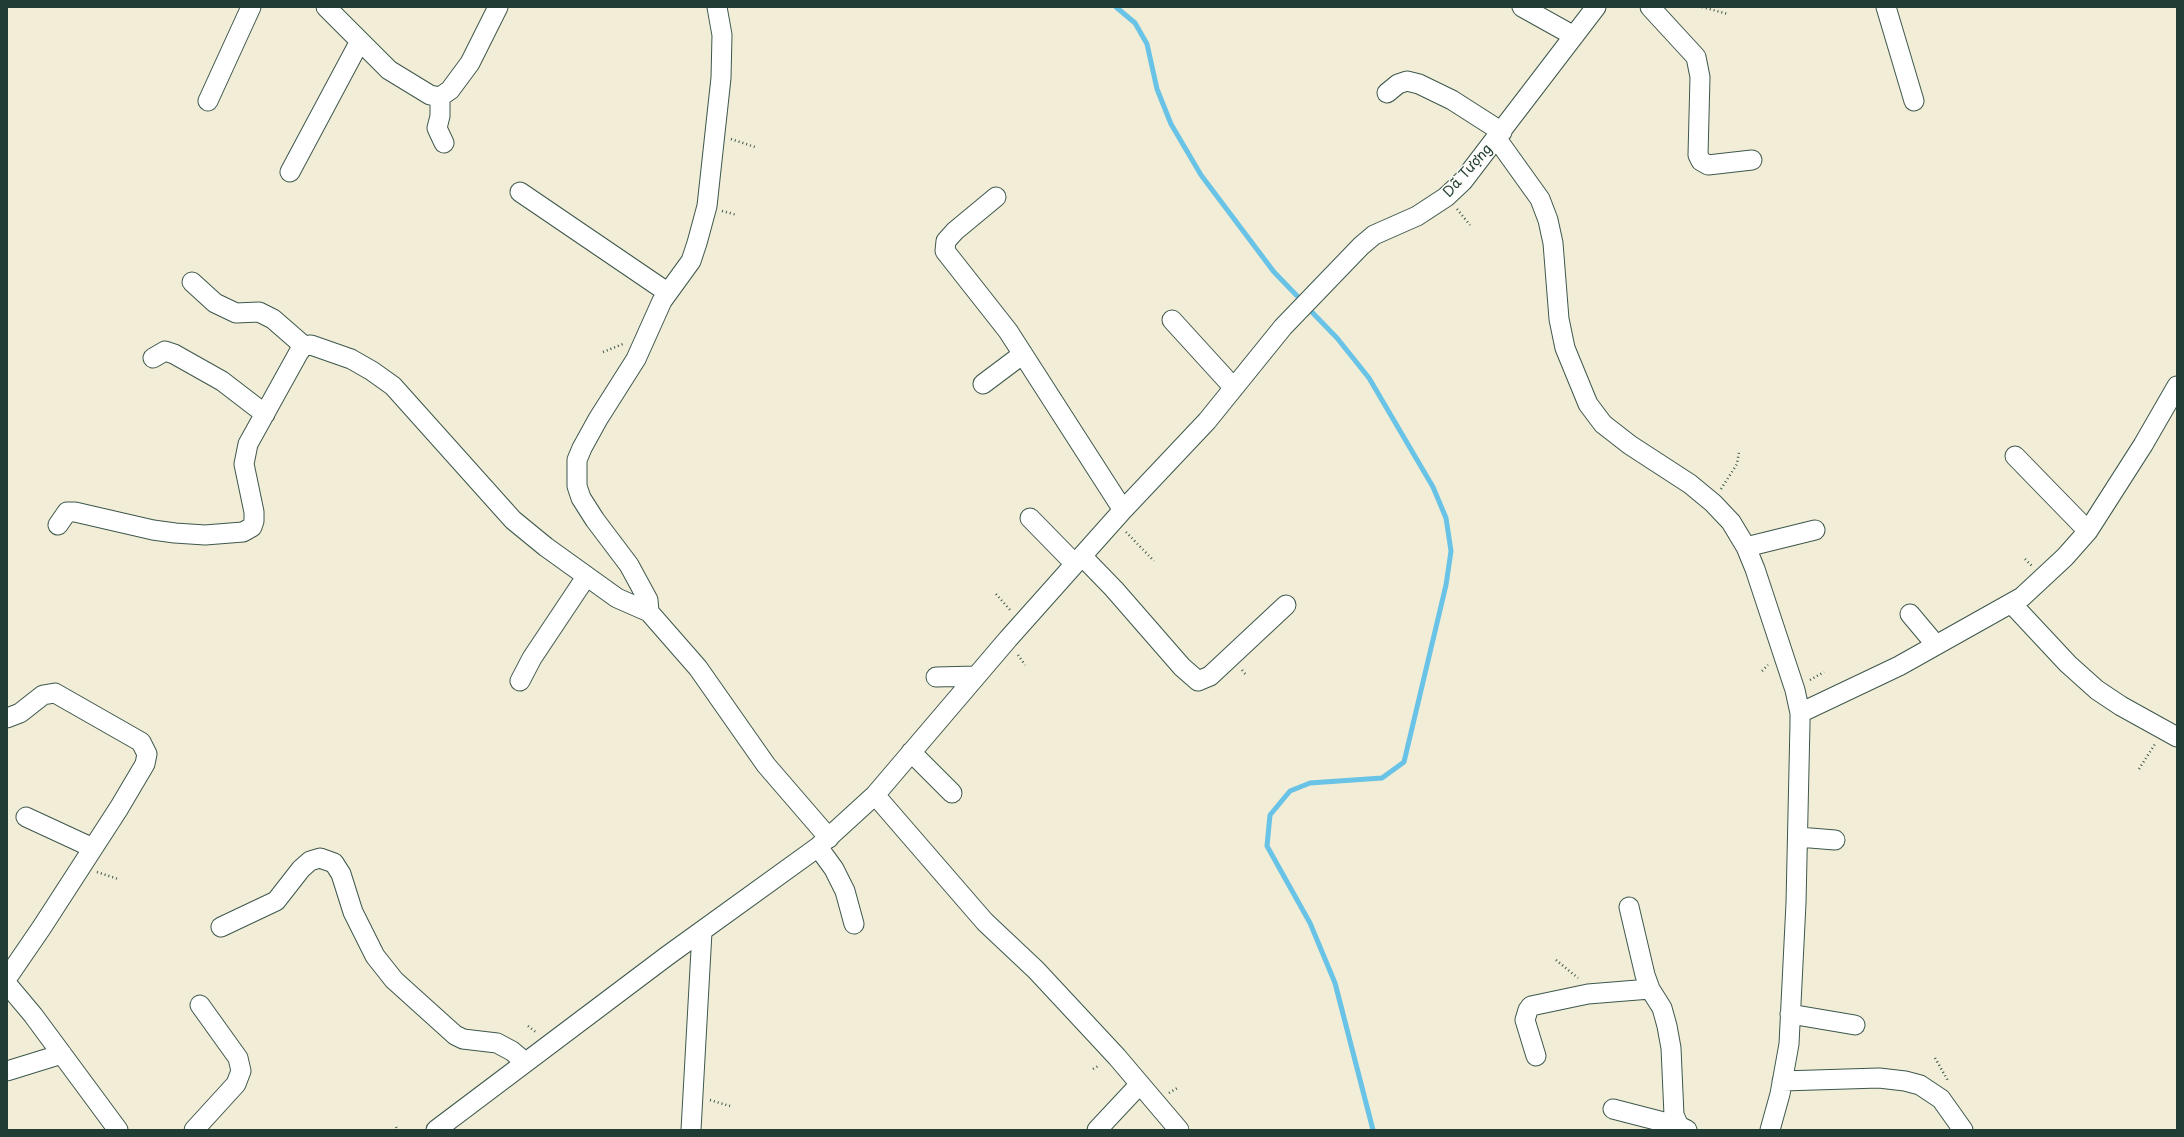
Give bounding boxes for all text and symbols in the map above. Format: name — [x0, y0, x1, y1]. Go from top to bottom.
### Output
street label: Dã Tượng — [1440, 141, 1496, 201]

